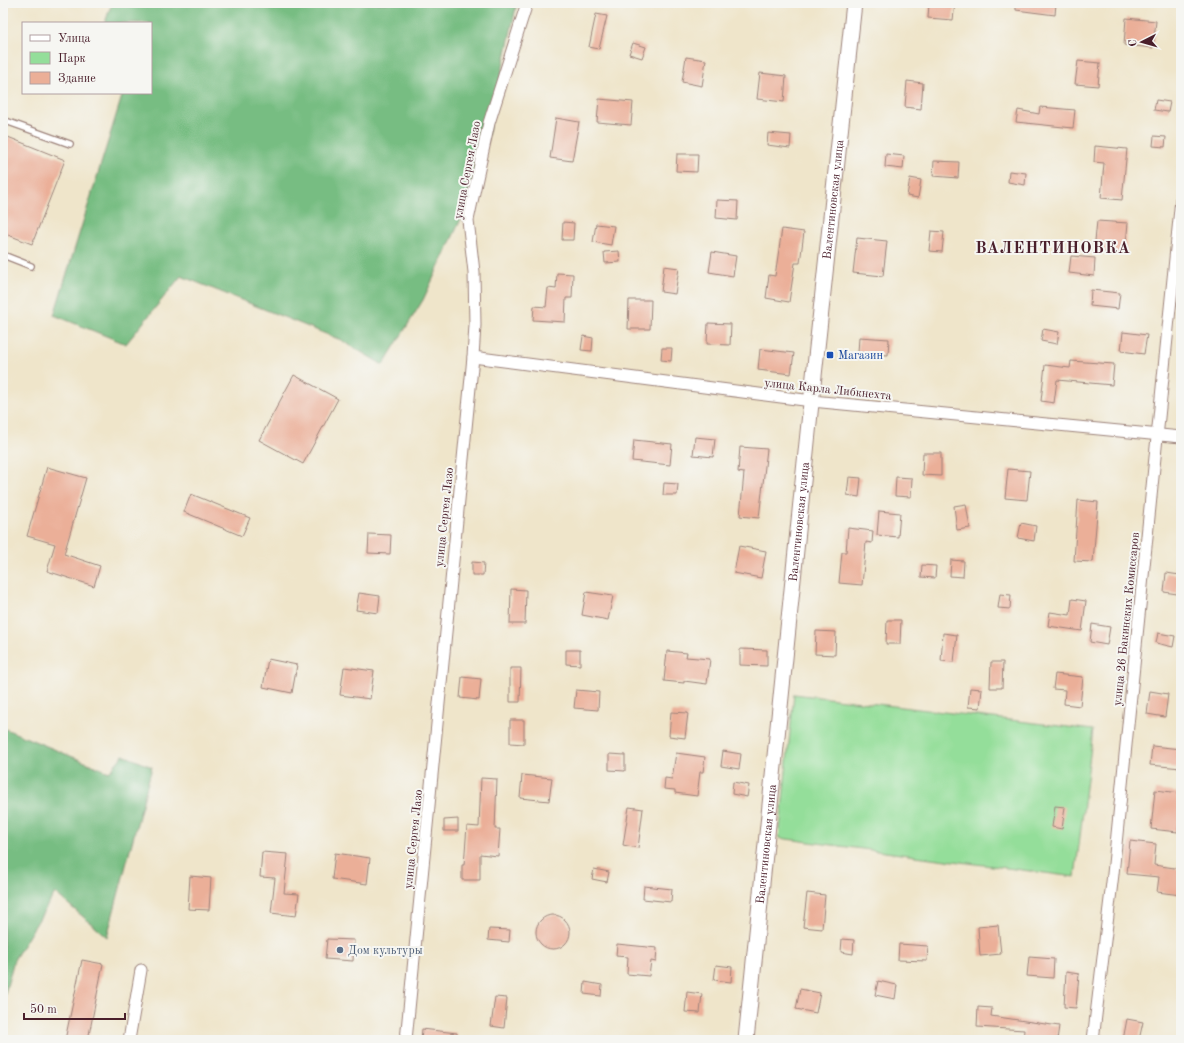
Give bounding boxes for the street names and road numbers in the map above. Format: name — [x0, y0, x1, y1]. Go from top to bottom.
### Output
street label: улица Сергея Лазо — [453, 120, 483, 220]
street label: Валентиновская улица — [822, 139, 846, 260]
street label: улица Карла Либкнехта — [764, 377, 892, 403]
street label: Валентиновская улица — [788, 461, 812, 582]
street label: улица Сергея Лазо — [434, 467, 456, 567]
street label: улица 26 Бакинских Комиссаров — [1112, 531, 1142, 707]
street label: Валентиновская улица — [755, 784, 779, 905]
street label: улица Сергея Лазо — [403, 789, 425, 889]

